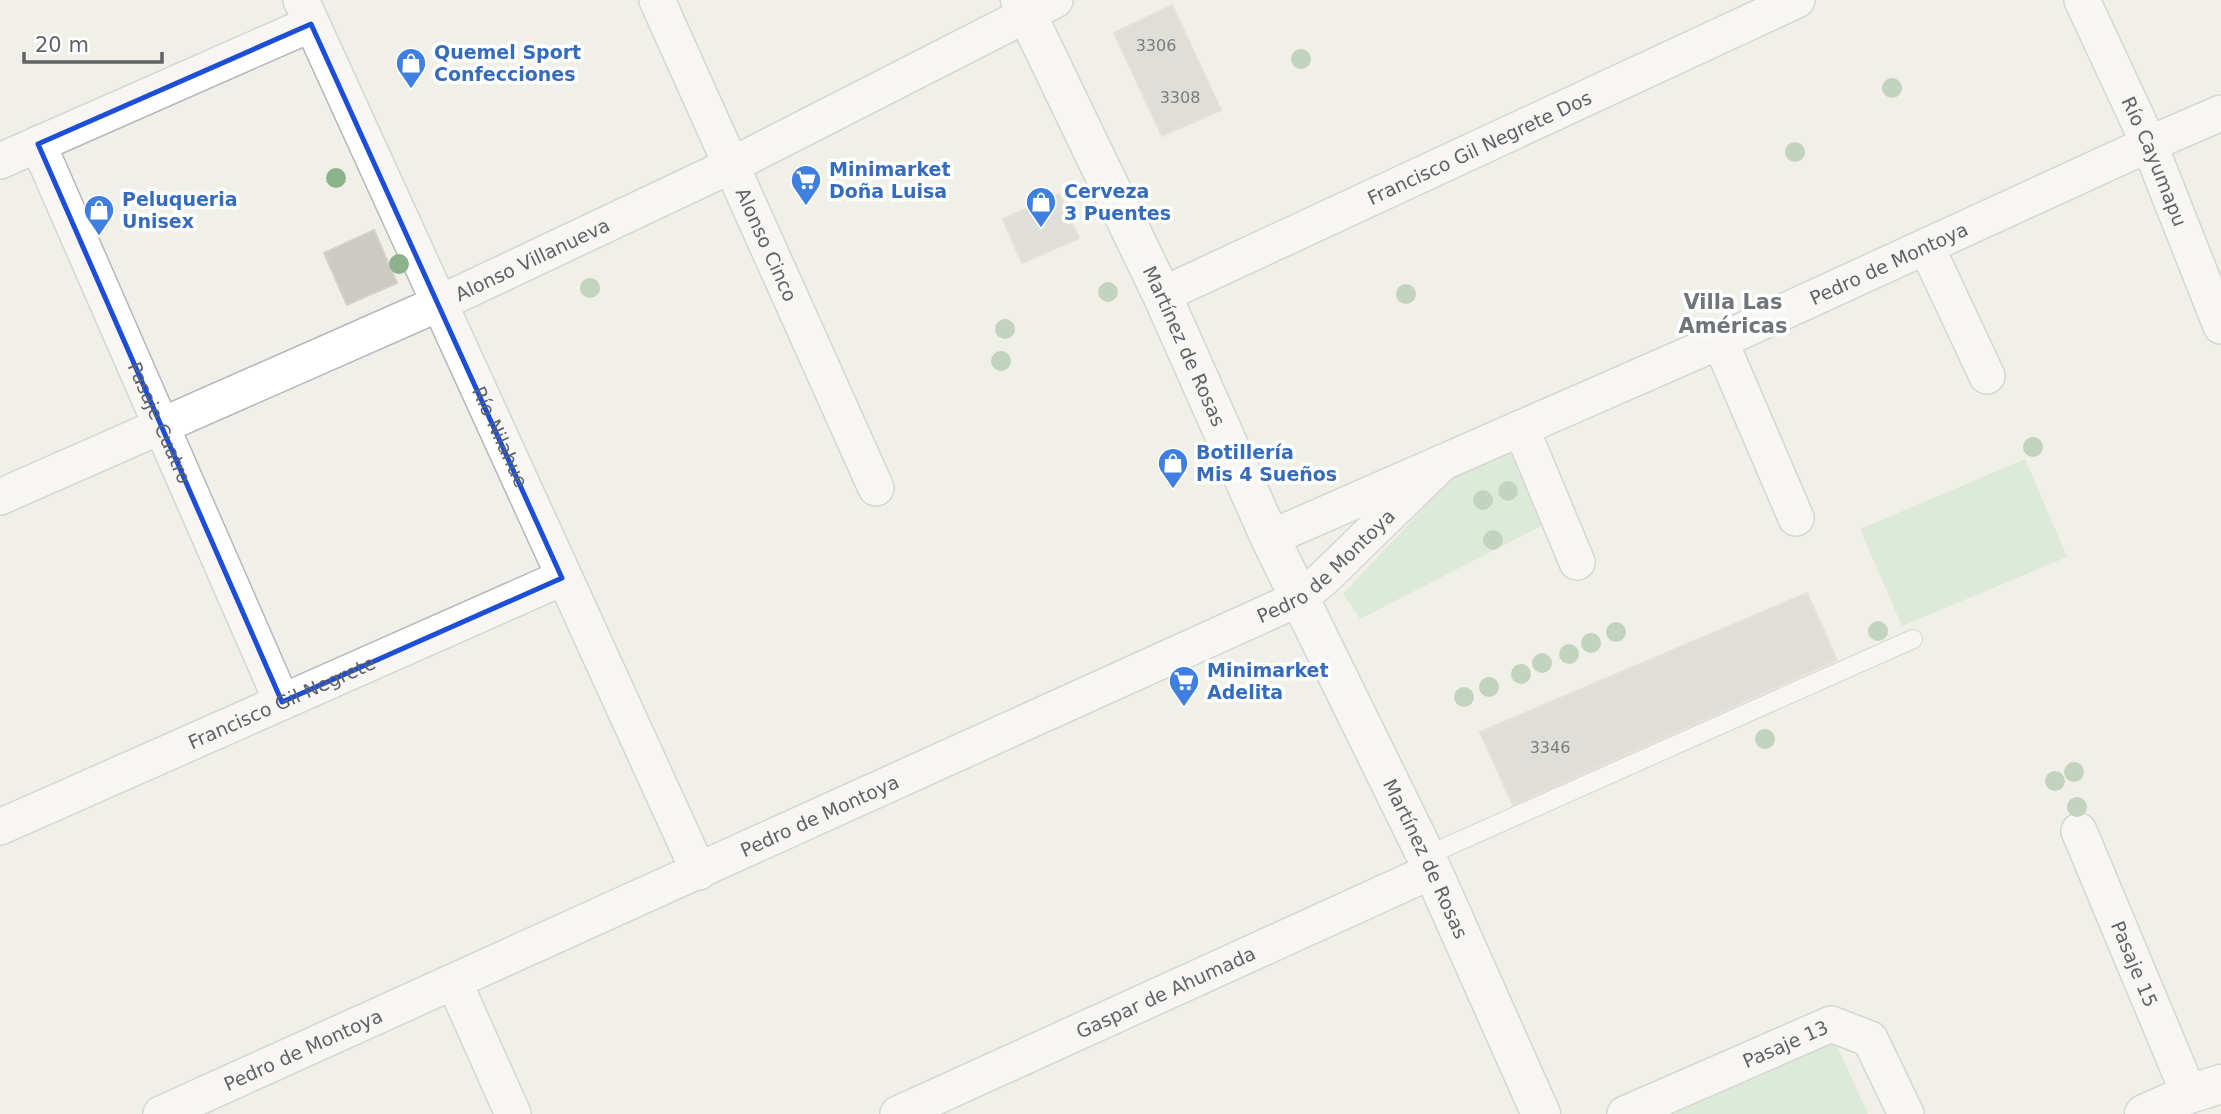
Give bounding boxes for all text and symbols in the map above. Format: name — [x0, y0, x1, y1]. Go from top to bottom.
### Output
scale bar — [24, 21, 163, 65]
text: 20 m — [35, 33, 89, 57]
house number: 3306 — [1136, 36, 1176, 55]
place label: Quemel Sport Confecciones — [434, 41, 581, 85]
shop icon: Quemel Sport Confecciones — [394, 46, 428, 90]
street label: Francisco Gil Negrete Dos — [1364, 86, 1595, 209]
house number: 3308 — [1160, 88, 1200, 107]
street label: Río Cayumapu — [2117, 93, 2191, 229]
place label: Minimarket Doña Luisa — [829, 158, 951, 202]
supermarket icon: Minimarket Doña Luisa — [789, 163, 823, 207]
place label: Cerveza 3 Puentes — [1064, 180, 1171, 224]
street label: Alonso Cinco — [732, 184, 802, 305]
shop icon: Cerveza 3 Puentes — [1024, 185, 1058, 229]
place label: Peluqueria Unisex — [122, 188, 238, 232]
shop icon: Peluqueria Unisex — [82, 193, 116, 237]
street label: Alonso Villanueva — [452, 213, 613, 305]
street label: Pedro de Montoya — [1806, 218, 1971, 309]
street label: Martínez de Rosas — [1139, 262, 1230, 430]
district label: Villa Las Américas — [1678, 290, 1788, 338]
street label: Pasaje Cuatro — [124, 358, 196, 487]
street label: Río Nilahue — [468, 383, 533, 491]
place label: Botillería Mis 4 Sueños — [1196, 441, 1337, 485]
shop icon: Botillería Mis 4 Sueños — [1156, 446, 1190, 490]
street label: Pedro de Montoya — [1253, 504, 1399, 627]
street label: Francisco Gil Negrete — [185, 651, 379, 753]
place label: Minimarket Adelita — [1207, 659, 1329, 703]
supermarket icon: Minimarket Adelita — [1167, 664, 1201, 708]
house number: 3346 — [1530, 738, 1570, 757]
street label: Pedro de Montoya — [737, 770, 902, 861]
street label: Martínez de Rosas — [1379, 775, 1472, 942]
street label: Pasaje 15 — [2107, 918, 2162, 1010]
street label: Gaspar de Ahumada — [1072, 942, 1259, 1043]
street label: Pedro de Montoya — [220, 1004, 386, 1095]
street label: Pasaje 13 — [1739, 1016, 1831, 1072]

